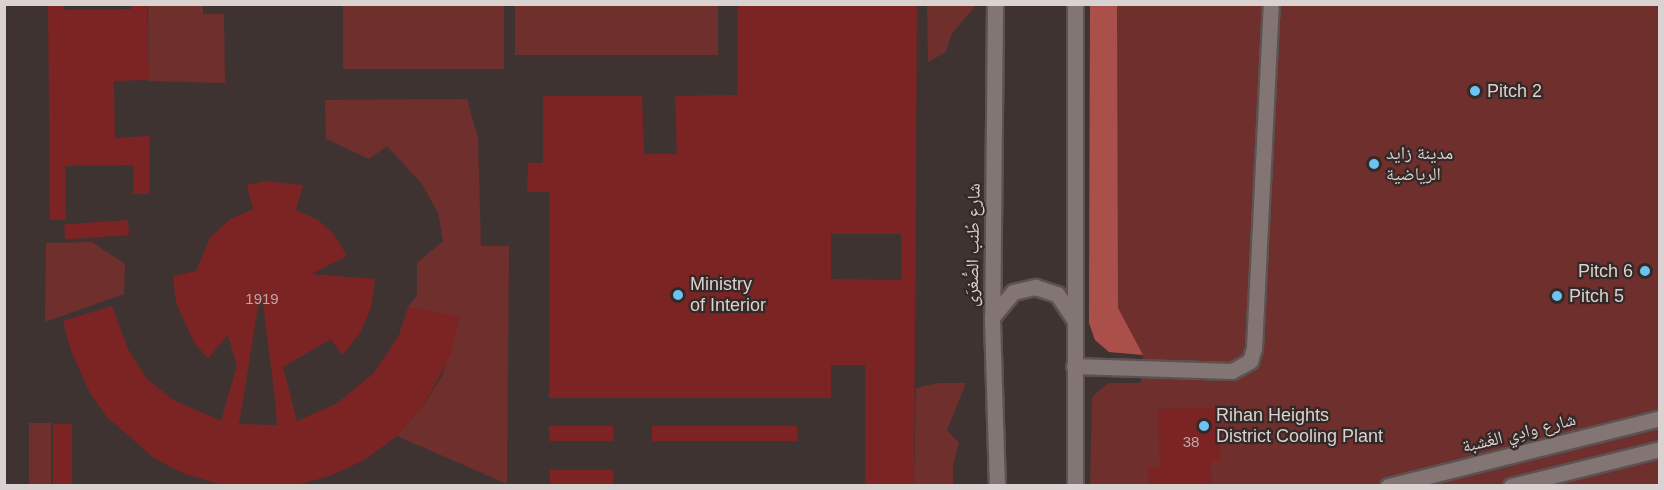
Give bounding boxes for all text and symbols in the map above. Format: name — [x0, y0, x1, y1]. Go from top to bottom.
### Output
place label: Pitch 2 — [1487, 80, 1542, 102]
marker: Pitch 2 — [1468, 84, 1482, 98]
place label: مدينة زايد الرياضية — [1386, 143, 1453, 186]
marker: مدينة زايد الرياضية — [1367, 157, 1381, 171]
street label: شارع طُنب الصُّغرَى — [961, 183, 985, 307]
place label: Pitch 6 — [1578, 260, 1633, 282]
marker: Pitch 6 — [1638, 264, 1652, 278]
place label: Ministry of Interior — [690, 274, 766, 316]
place label: Pitch 5 — [1569, 285, 1624, 307]
marker: Ministry of Interior — [671, 288, 685, 302]
marker: Pitch 5 — [1550, 289, 1564, 303]
house number: 1919 — [245, 290, 279, 308]
place label: Rihan Heights District Cooling Plant — [1216, 405, 1383, 448]
street label: شارع وادِي الغَشبة — [1460, 408, 1578, 458]
marker: Rihan Heights District Cooling Plant — [1197, 419, 1211, 433]
house number: 38 — [1183, 433, 1199, 451]

